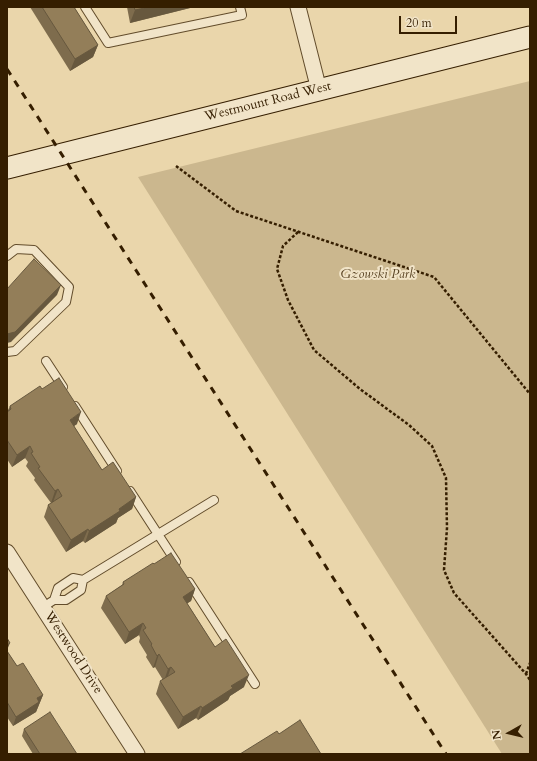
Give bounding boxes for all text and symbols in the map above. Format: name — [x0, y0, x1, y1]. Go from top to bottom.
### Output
scale bar — [401, 8, 459, 34]
text: 20 m — [406, 15, 432, 31]
street label: Westmount Road West — [203, 79, 333, 125]
park label: Gzowski Park — [341, 267, 415, 283]
street label: Westwood Drive — [41, 609, 105, 697]
north arrow — [489, 713, 529, 753]
text: N — [489, 729, 505, 741]

